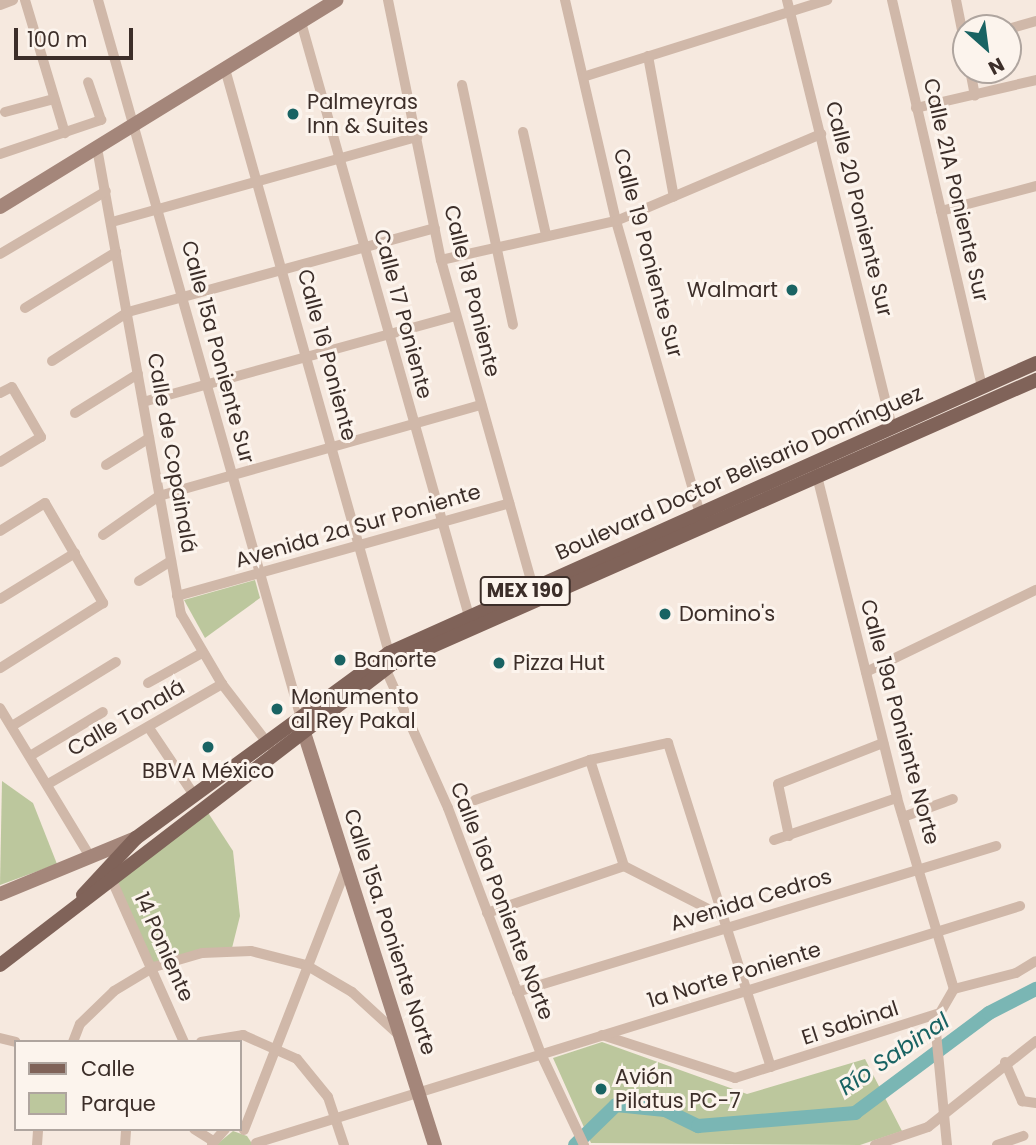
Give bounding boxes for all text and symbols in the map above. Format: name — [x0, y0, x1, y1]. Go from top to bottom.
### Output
scale bar — [18, 14, 136, 58]
north arrow — [952, 14, 1022, 84]
text: 100 m — [27, 25, 87, 54]
text: N — [984, 51, 1009, 81]
street label: Calle 21A Poniente Sur — [918, 76, 994, 304]
place label: Palmeyras Inn & Suites — [307, 89, 428, 139]
street label: Calle 20 Poniente Sur — [820, 99, 898, 319]
marker: Palmeyras Inn & Suites — [285, 106, 301, 122]
street label: Calle 19 Poniente Sur — [608, 146, 688, 360]
street label: Calle 18 Poniente — [438, 202, 506, 380]
street label: Calle 17 Poniente — [368, 226, 438, 402]
street label: Calle 15a Poniente Sur — [176, 238, 260, 466]
street label: Calle 16 Poniente — [292, 267, 362, 443]
place label: Walmart — [687, 277, 778, 303]
marker: Walmart — [784, 282, 800, 298]
street label: Calle de Copainalá — [142, 351, 202, 555]
street label: Boulevard Doctor Belisario Domínguez — [551, 380, 927, 566]
street label: Avenida 2a Sur Poniente — [232, 479, 484, 573]
road number: MEX 190 — [480, 576, 570, 606]
street label: Calle 19a Poniente Norte — [855, 597, 945, 847]
place label: Domino's — [679, 601, 775, 627]
marker: Domino's — [657, 606, 673, 622]
place label: Banorte — [354, 647, 436, 673]
place label: Pizza Hut — [513, 650, 605, 676]
marker: Banorte — [332, 652, 348, 668]
marker: Pizza Hut — [491, 655, 507, 671]
street label: Calle Tonalá — [63, 674, 189, 762]
place label: Monumento al Rey Pakal — [291, 684, 419, 734]
marker: Monumento al Rey Pakal — [269, 701, 285, 717]
marker: BBVA México — [200, 739, 216, 755]
place label: BBVA México — [142, 758, 274, 784]
street label: Calle 16a Poniente Norte — [445, 778, 559, 1024]
street label: Calle 15a. Poniente Norte — [338, 806, 442, 1058]
street label: Avenida Cedros — [667, 864, 835, 936]
street label: 14 Poniente — [129, 888, 199, 1006]
street label: 1a Norte Poniente — [644, 937, 824, 1013]
street label: El Sabinal — [798, 996, 902, 1050]
water label: Río Sabinal — [834, 1007, 954, 1101]
legend — [14, 1040, 242, 1131]
text: Calle — [81, 1054, 135, 1083]
place label: Avión Pilatus PC-7 — [615, 1064, 741, 1114]
marker: Avión Pilatus PC-7 — [593, 1081, 609, 1097]
text: Parque — [81, 1089, 156, 1118]

